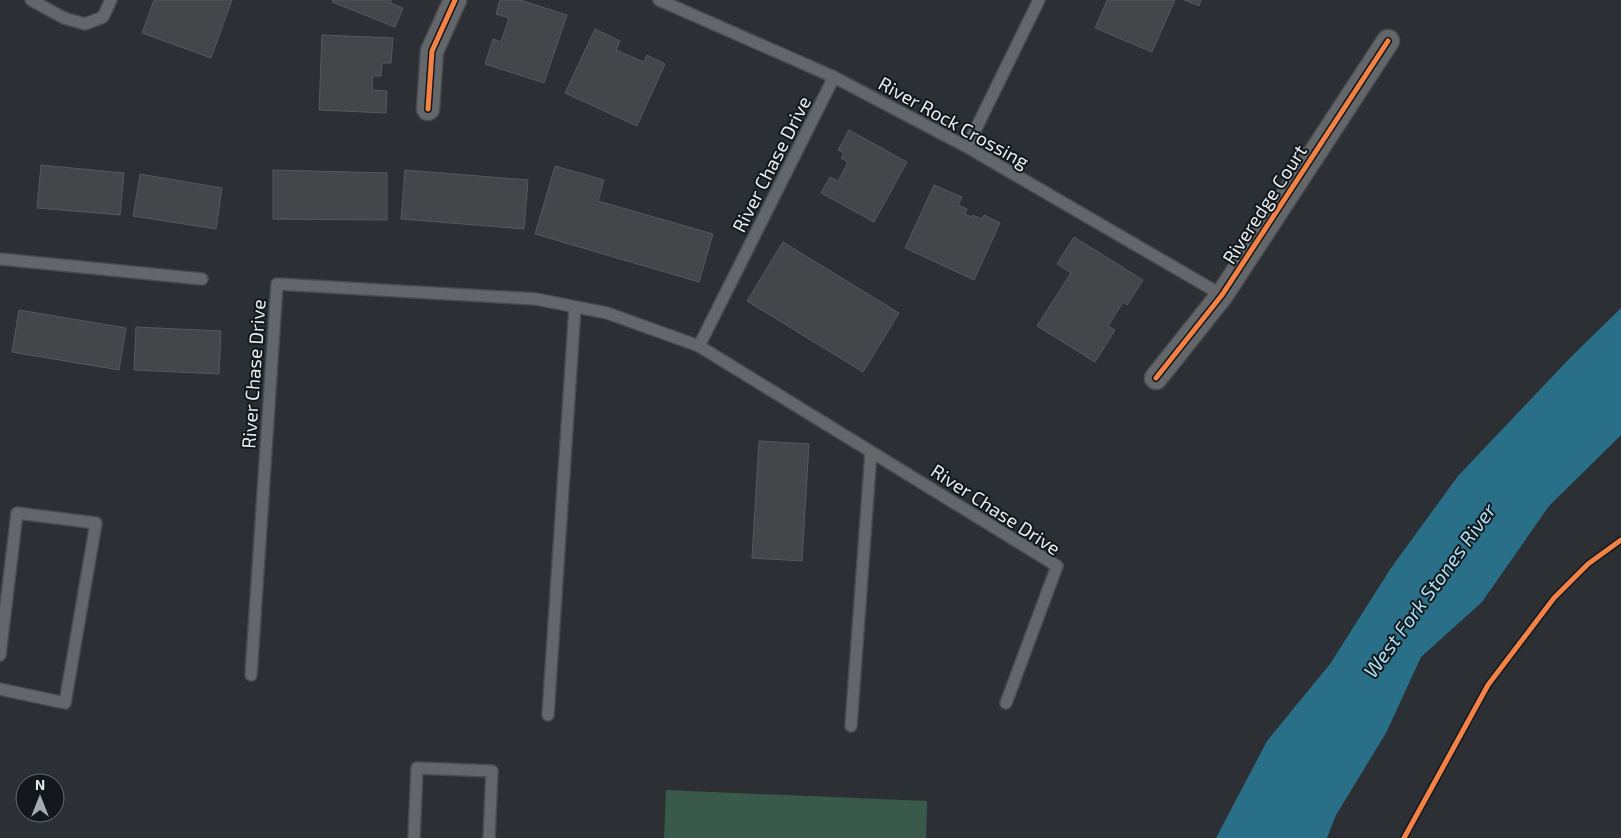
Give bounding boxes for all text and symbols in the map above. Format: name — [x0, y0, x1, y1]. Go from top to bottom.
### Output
street label: River Rock Crossing — [875, 71, 1033, 173]
street label: River Chase Drive — [727, 92, 815, 236]
street label: Riveredge Court — [1217, 140, 1311, 268]
street label: River Chase Drive — [236, 299, 270, 449]
street label: River Chase Drive — [927, 459, 1065, 559]
water label: West Fork Stones River — [1358, 497, 1501, 682]
north arrow — [15, 773, 65, 823]
text: N — [35, 776, 45, 793]

